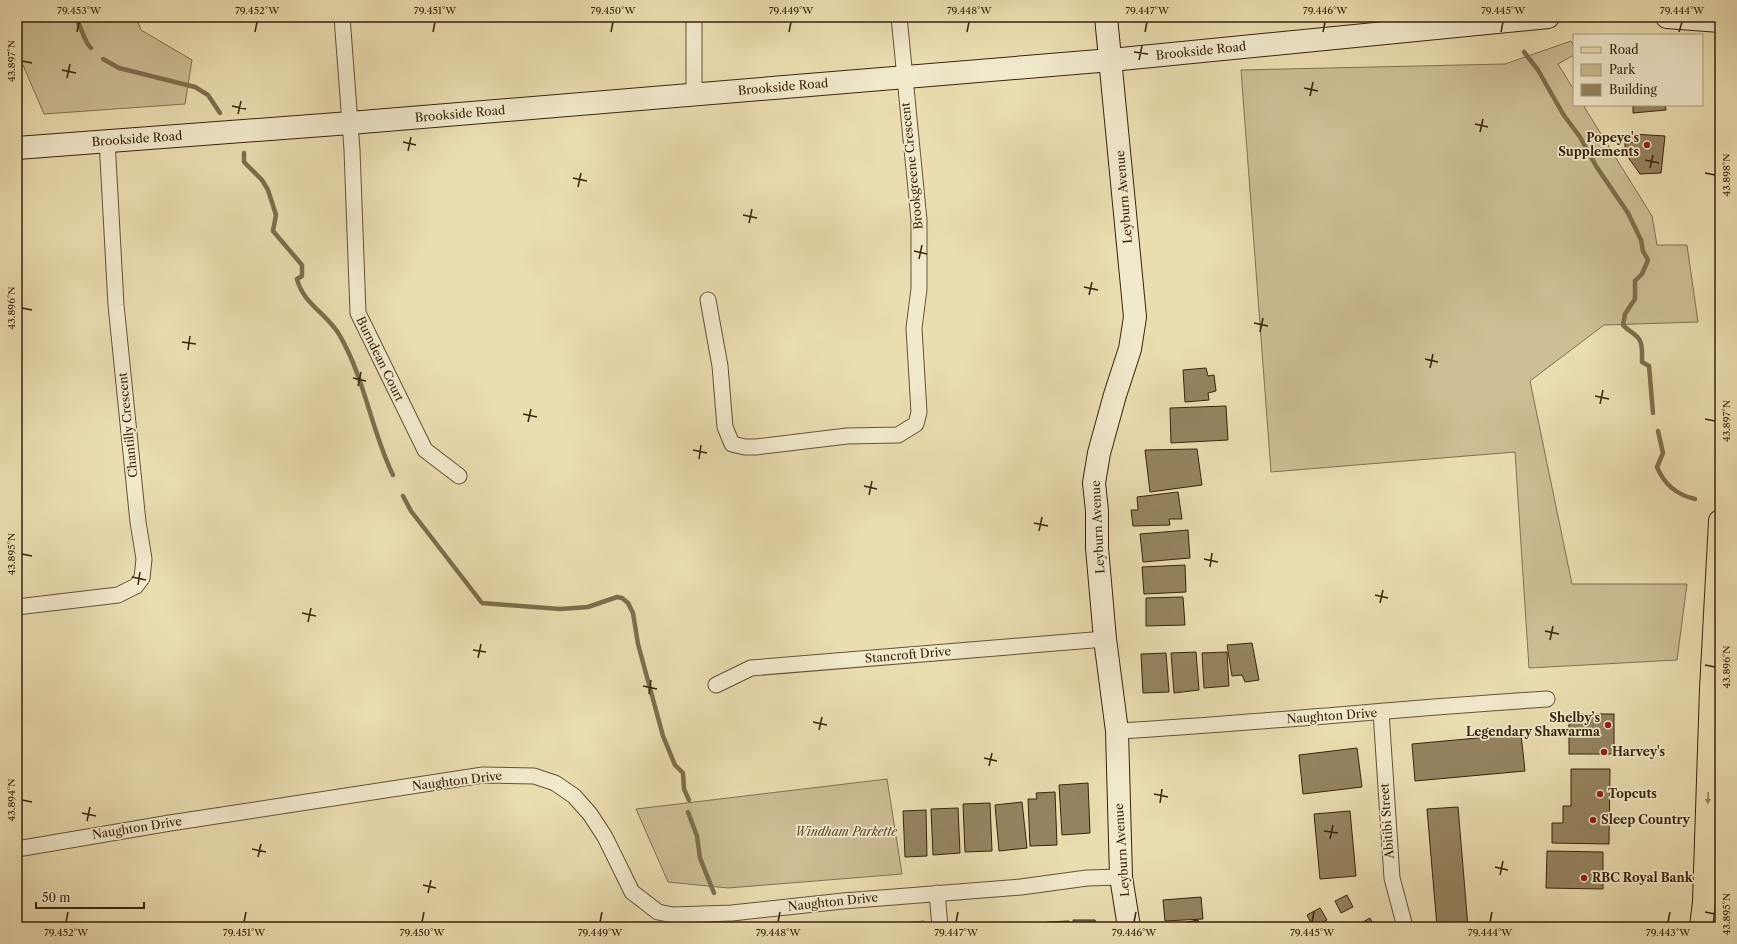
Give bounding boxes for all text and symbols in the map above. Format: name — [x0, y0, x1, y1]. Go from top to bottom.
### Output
text: 79.453°W — [57, 4, 102, 17]
text: 79.452°W — [235, 4, 280, 17]
text: 79.451°W — [414, 4, 457, 17]
text: 79.450°W — [591, 4, 636, 17]
text: 79.449°W — [769, 4, 814, 17]
text: 79.448°W — [947, 4, 992, 17]
text: 79.447°W — [1125, 4, 1170, 17]
text: 79.446°W — [1303, 4, 1348, 17]
text: 79.445°W — [1481, 4, 1526, 17]
text: 79.444°W — [1660, 4, 1705, 17]
legend — [1573, 34, 1703, 106]
street label: Brookside Road — [1155, 38, 1248, 63]
text: 43.897°N — [5, 40, 18, 82]
text: Road — [1609, 42, 1639, 57]
text: Park — [1609, 62, 1636, 77]
street label: Brookside Road — [737, 75, 829, 98]
text: Building — [1609, 82, 1657, 97]
street label: Brookgreene Crescent — [897, 101, 926, 230]
street label: Brookside Road — [414, 102, 506, 125]
street label: Brookside Road — [91, 128, 183, 149]
place label: Popeye's Supplements — [1558, 130, 1639, 159]
marker: Popeye's Supplements — [1642, 140, 1652, 150]
street label: Leyburn Avenue — [1112, 150, 1135, 244]
text: 43.898°N — [1720, 153, 1733, 197]
text: 43.896°N — [5, 287, 18, 329]
street label: Burndean Court — [353, 314, 408, 404]
street label: Chantilly Crescent — [114, 371, 140, 478]
text: 43.897°N — [1720, 400, 1733, 442]
street label: Leyburn Avenue — [1088, 480, 1107, 574]
text: 43.895°N — [5, 533, 18, 575]
street label: Stancroft Drive — [864, 643, 952, 666]
text: 43.896°N — [1720, 646, 1733, 688]
street label: Naughton Drive — [1286, 705, 1378, 726]
place label: Shelby’s Legendary Shawarma — [1466, 710, 1601, 739]
marker: Shelby’s Legendary Shawarma — [1603, 720, 1613, 730]
place label: Harvey's — [1612, 744, 1666, 759]
marker: Harvey's — [1599, 747, 1609, 757]
street label: Naughton Drive — [411, 768, 503, 793]
text: 43.894°N — [5, 779, 18, 821]
street label: Abitibi Street — [1376, 782, 1397, 860]
place label: Topcuts — [1608, 786, 1657, 801]
marker: Topcuts — [1595, 789, 1605, 799]
one-way arrow — [1704, 792, 1711, 804]
street label: Leyburn Avenue — [1111, 803, 1132, 897]
place label: Sleep Country — [1601, 812, 1690, 827]
street label: Naughton Drive — [91, 813, 183, 842]
marker: Sleep Country — [1588, 815, 1598, 825]
park label: Windham Parkette — [795, 824, 898, 839]
place label: RBC Royal Bank — [1592, 870, 1694, 885]
marker: RBC Royal Bank — [1579, 873, 1589, 883]
scale bar — [36, 884, 144, 910]
street label: Naughton Drive — [787, 889, 879, 914]
text: 50 m — [42, 890, 71, 905]
text: 43.895°N — [1720, 893, 1733, 935]
text: 79.452°W — [44, 926, 89, 939]
text: 79.451°W — [223, 926, 266, 939]
text: 79.450°W — [400, 926, 445, 939]
text: 79.449°W — [578, 926, 623, 939]
text: 79.448°W — [756, 926, 801, 939]
text: 79.447°W — [934, 926, 979, 939]
text: 79.446°W — [1112, 926, 1157, 939]
text: 79.445°W — [1290, 926, 1335, 939]
text: 79.444°W — [1468, 926, 1513, 939]
text: 79.443°W — [1646, 926, 1691, 939]

